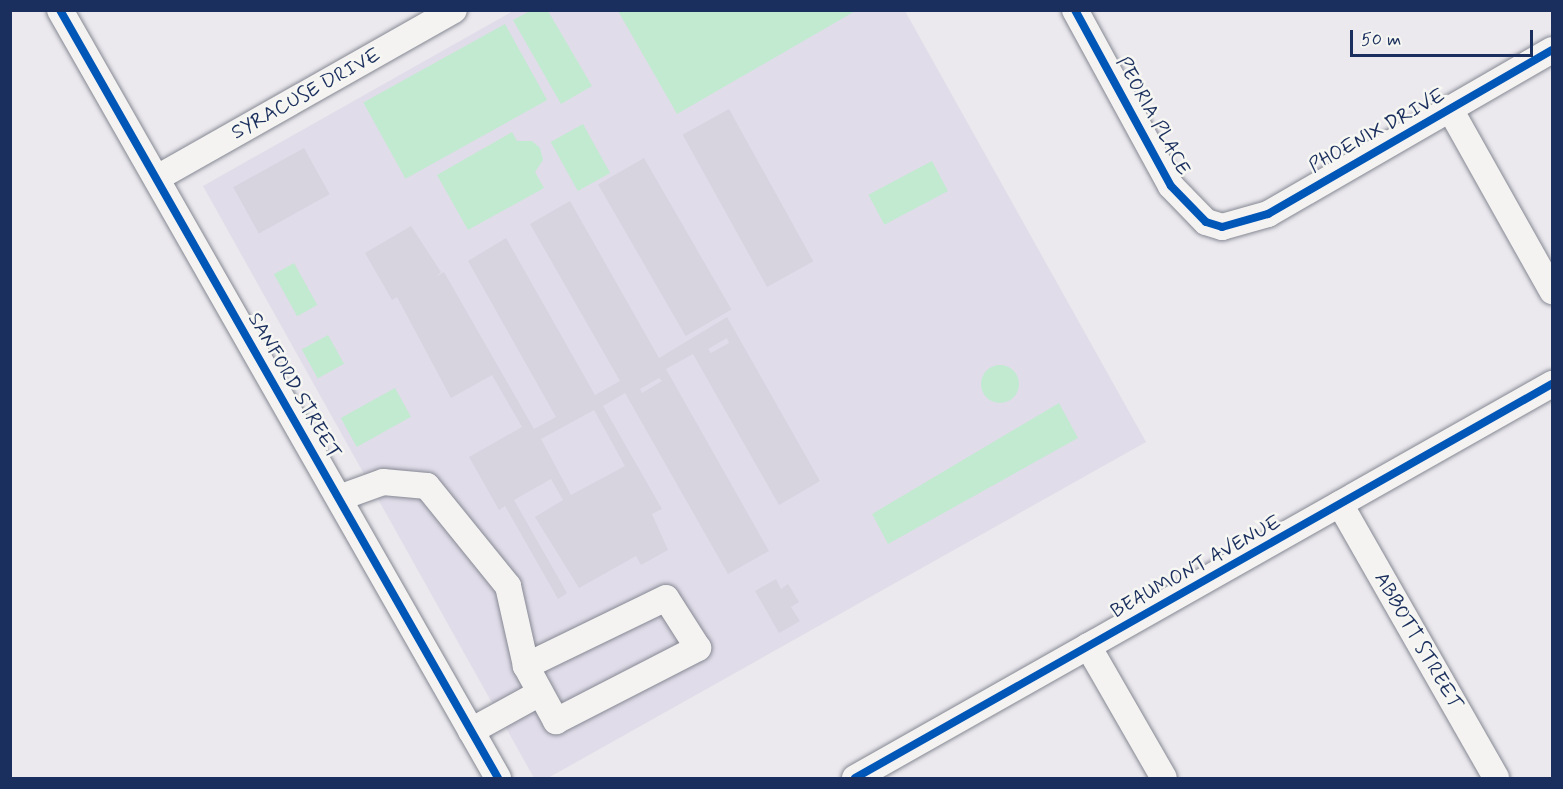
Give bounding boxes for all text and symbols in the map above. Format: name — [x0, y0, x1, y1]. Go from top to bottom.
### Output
scale bar — [1353, 18, 1536, 56]
text: 50 m — [1361, 28, 1401, 52]
street label: SYRACUSE DRIVE — [227, 43, 385, 145]
street label: PEORIA PLACE — [1110, 51, 1196, 181]
street label: PHOENIX DRIVE — [1304, 84, 1450, 178]
street label: SANFORD STREET — [242, 307, 346, 465]
street label: BEAUMONT AVENUE — [1107, 510, 1285, 624]
street label: ABBOTT STREET — [1369, 568, 1467, 714]

